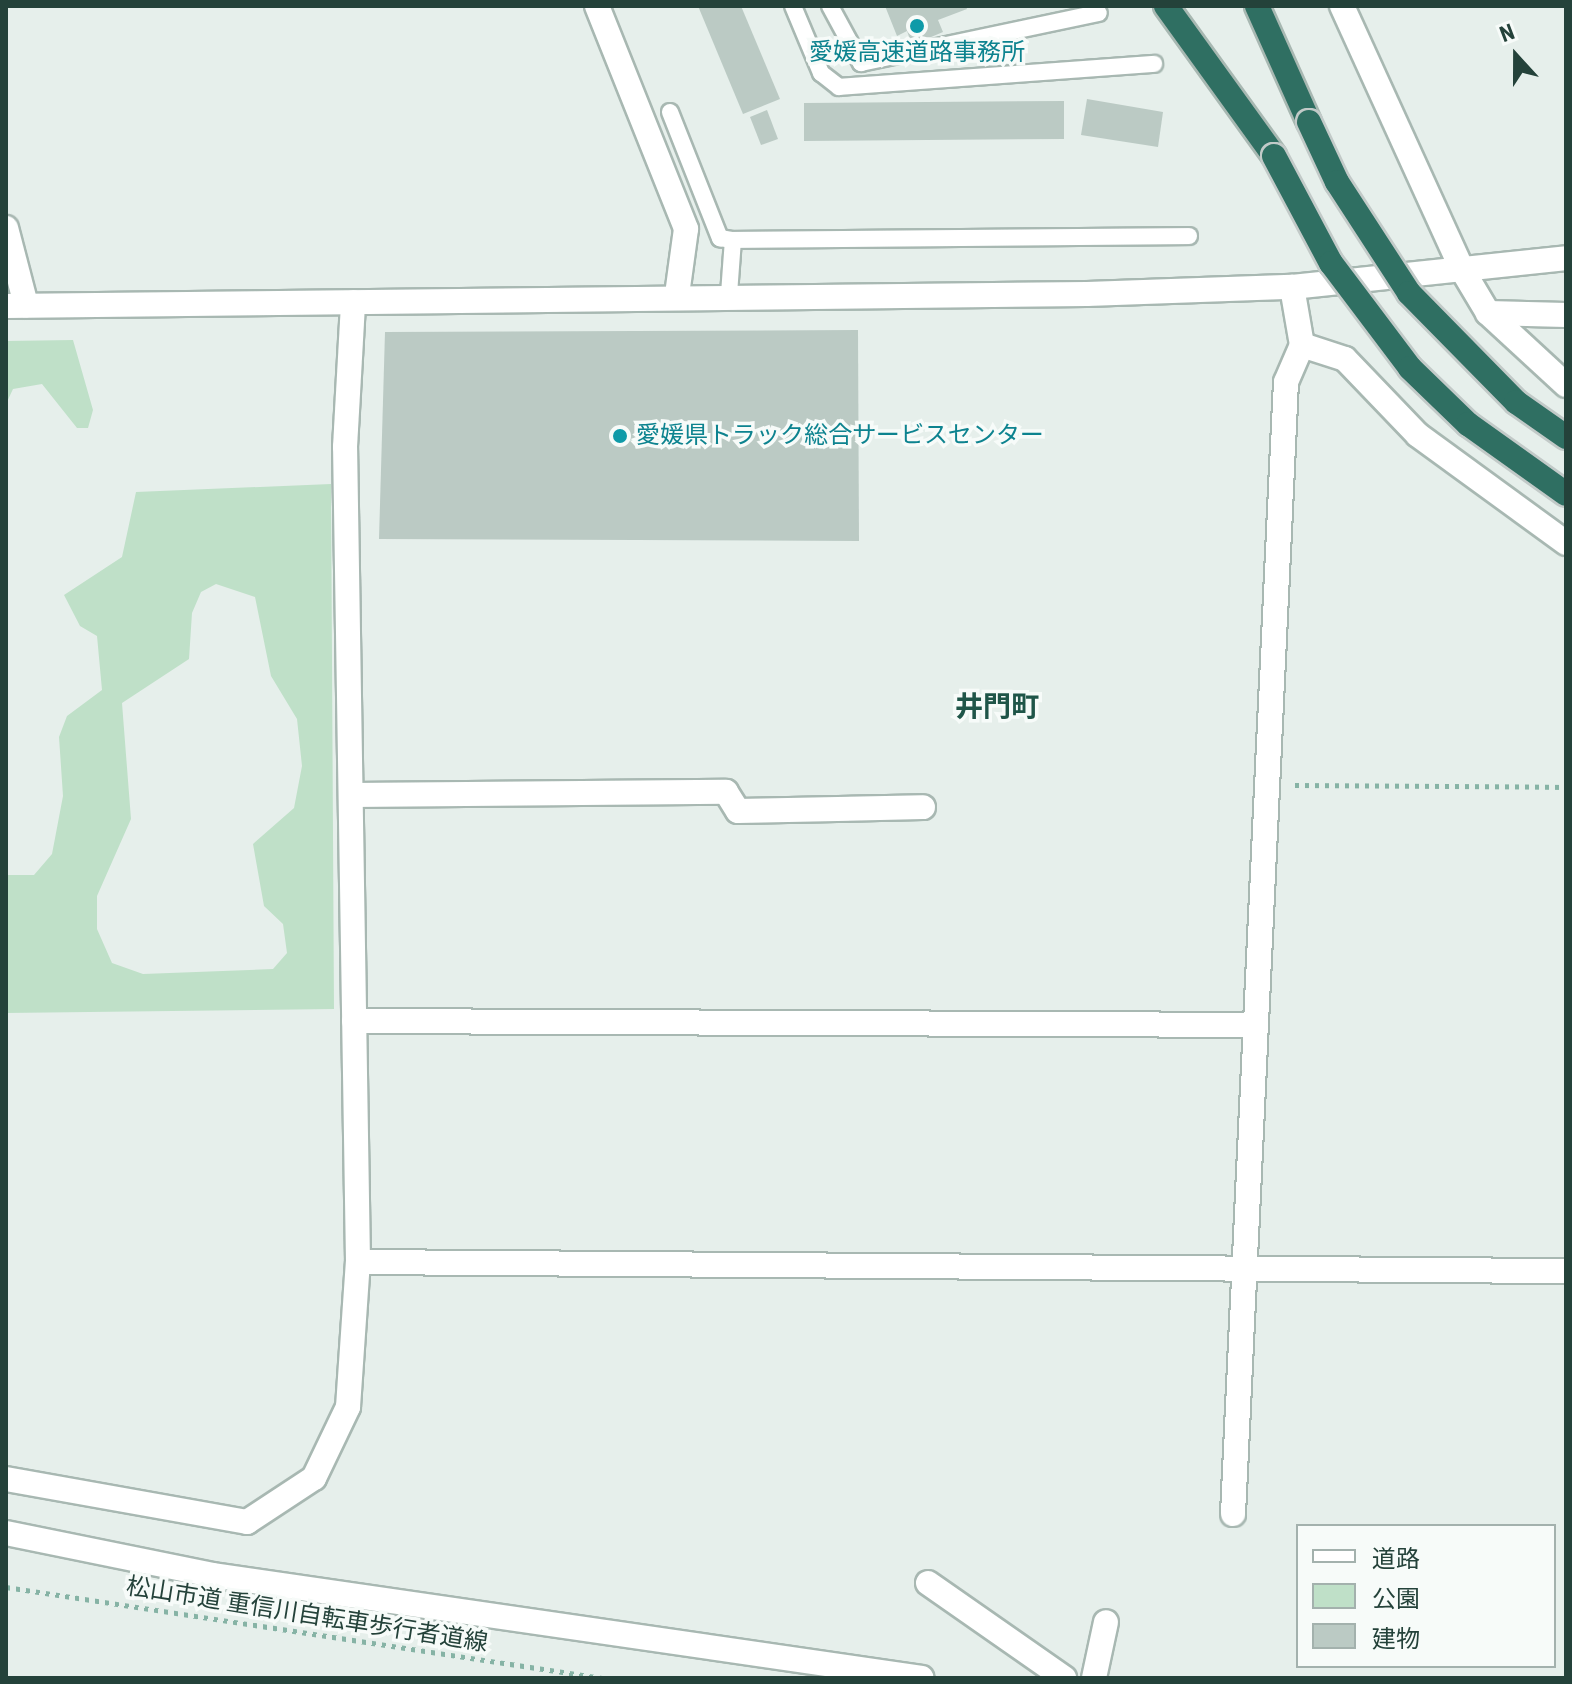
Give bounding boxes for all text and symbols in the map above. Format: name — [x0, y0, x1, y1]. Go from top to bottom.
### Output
north arrow — [1476, 16, 1556, 96]
marker: 愛媛高速道路事務所 — [908, 17, 926, 35]
text: N — [1496, 19, 1518, 47]
place label: 愛媛高速道路事務所 — [809, 39, 1025, 67]
place label: 愛媛県トラック総合サービスセンター — [636, 422, 1044, 450]
marker: 愛媛県トラック総合サービスセンター — [611, 427, 629, 445]
district label: 井門町 — [955, 690, 1039, 724]
legend — [1296, 1524, 1556, 1668]
text: 道路 — [1372, 1545, 1420, 1573]
street label: 松山市道 重信川自転車歩行者道線 — [124, 1572, 490, 1658]
text: 公園 — [1372, 1585, 1420, 1613]
text: 建物 — [1372, 1625, 1420, 1653]

